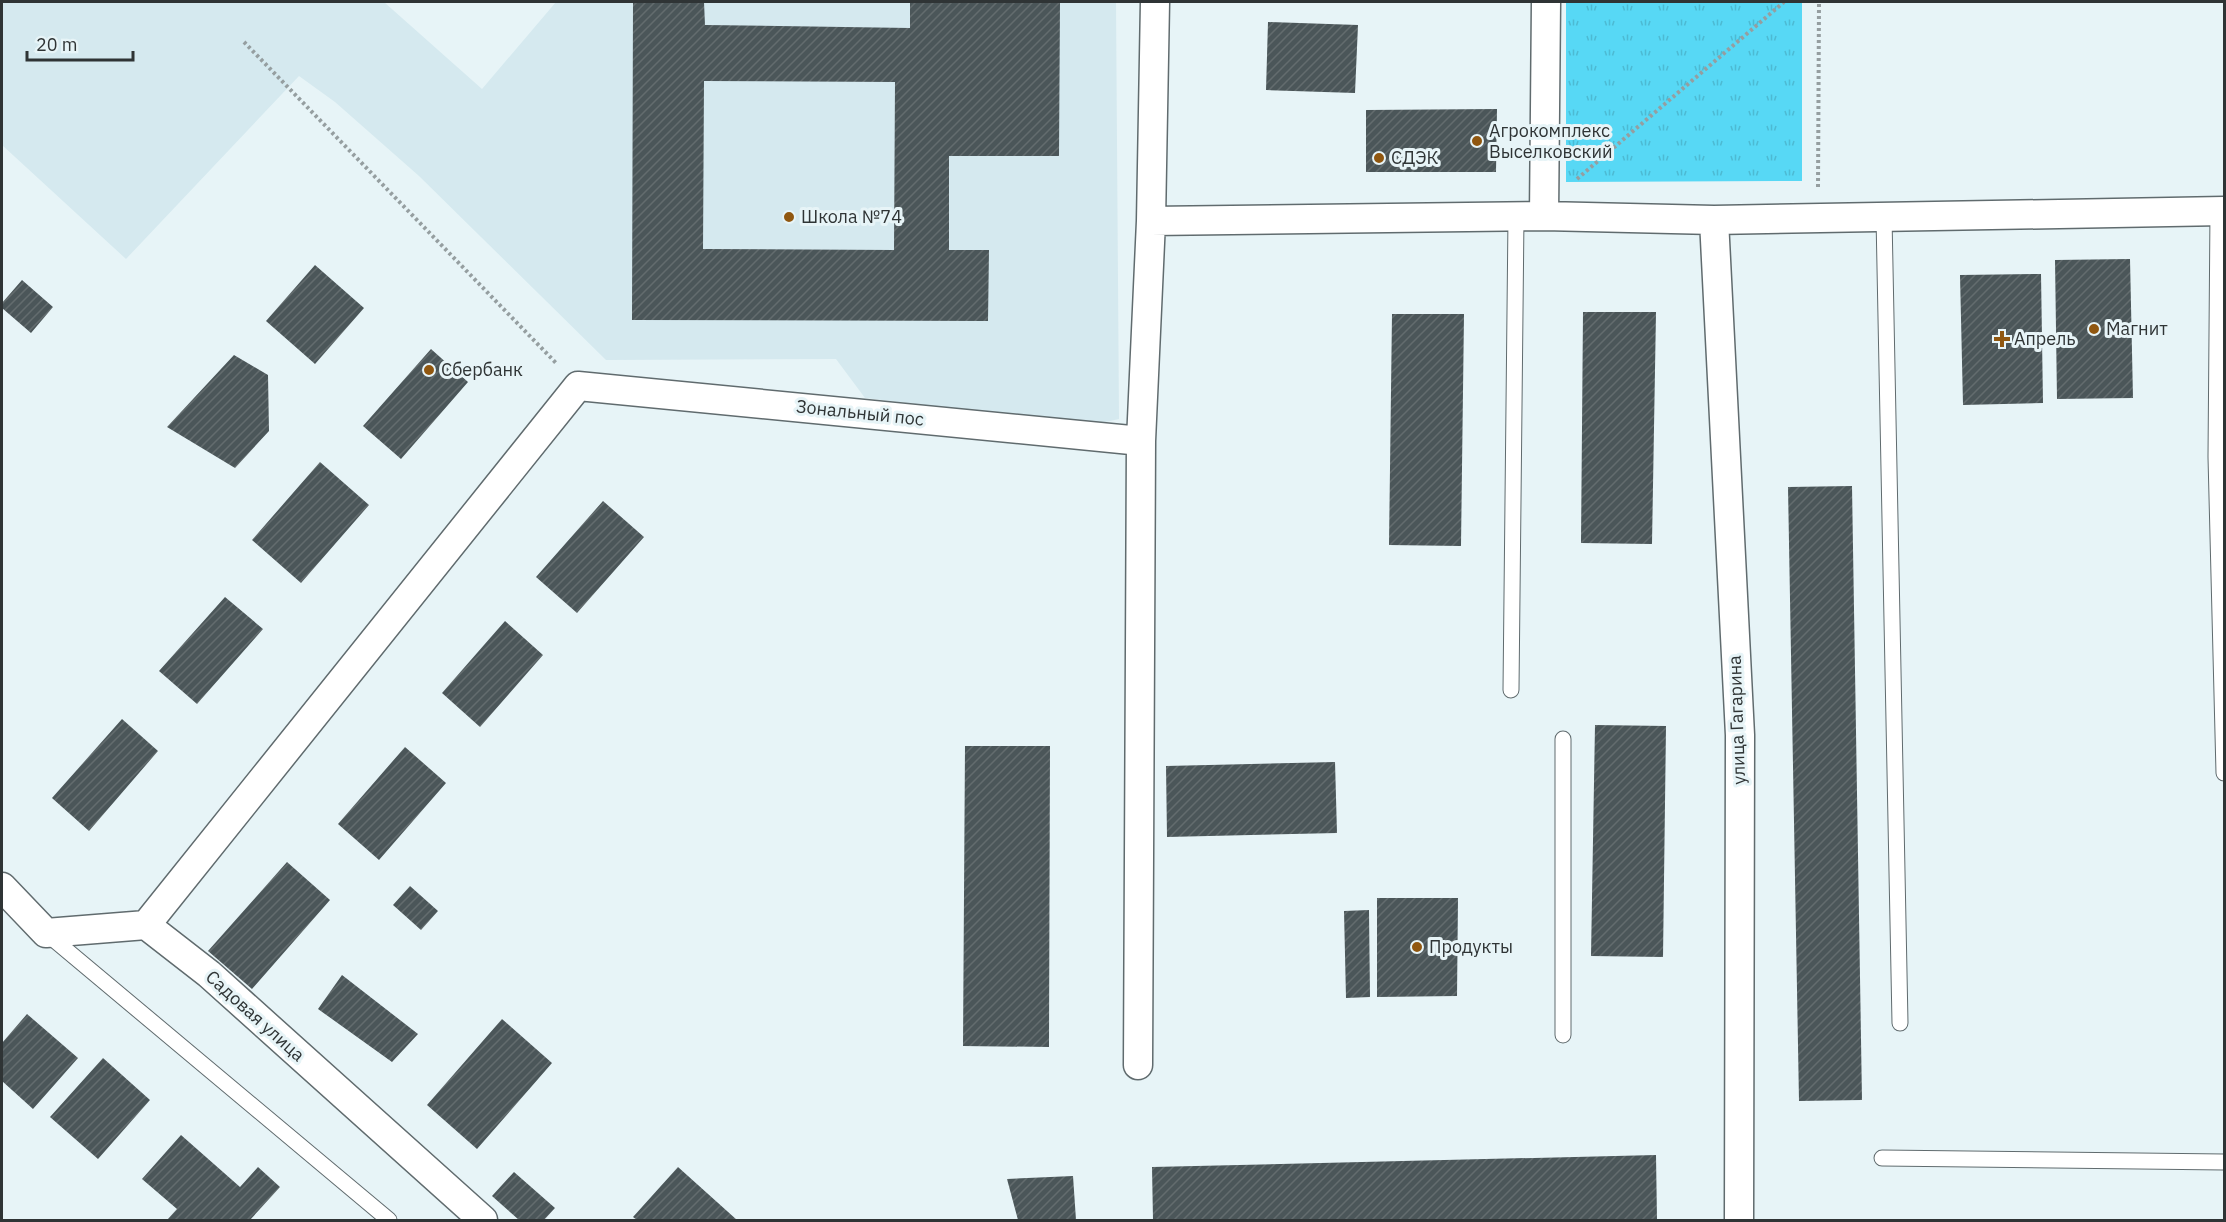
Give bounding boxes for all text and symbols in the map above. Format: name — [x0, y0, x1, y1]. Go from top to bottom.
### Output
scale bar — [27, 24, 134, 62]
text: 20 m — [36, 33, 78, 56]
place label: Агрокомплекс Выселковский — [1489, 119, 1613, 163]
marker: Агрокомплекс Выселковский — [1470, 134, 1484, 148]
place label: СДЭК — [1391, 146, 1439, 169]
marker: СДЭК — [1372, 151, 1386, 165]
place label: Школа №74 — [801, 205, 902, 228]
marker: Школа №74 — [782, 210, 796, 224]
place label: Магнит — [2106, 317, 2168, 340]
marker: Магнит — [2087, 322, 2101, 336]
place label: Апрель — [2014, 327, 2076, 350]
marker: Апрель — [1995, 332, 2009, 346]
place label: Сбербанк — [441, 358, 523, 381]
marker: Сбербанк — [422, 363, 436, 377]
street label: Зональный пос — [795, 394, 925, 431]
street label: улица Гагарина — [1723, 654, 1750, 785]
place label: Продукты — [1429, 935, 1513, 958]
marker: Продукты — [1410, 940, 1424, 954]
street label: Садовая улица — [201, 965, 310, 1066]

